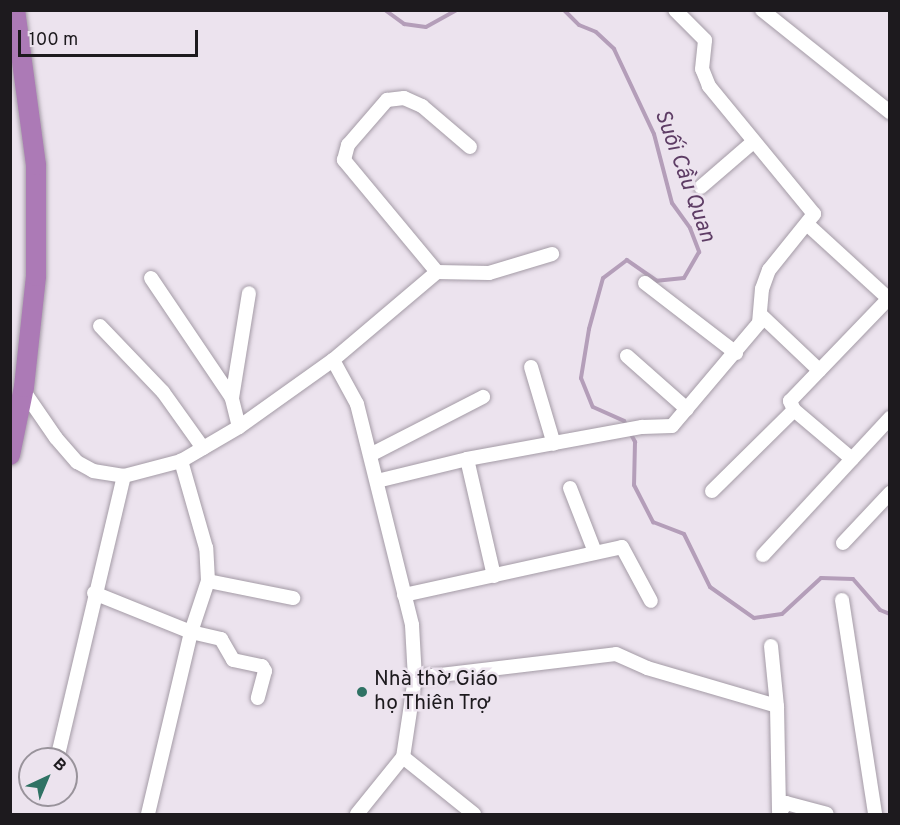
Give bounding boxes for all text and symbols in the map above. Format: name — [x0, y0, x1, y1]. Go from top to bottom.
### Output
scale bar — [21, 18, 201, 56]
text: 100 m — [29, 29, 78, 52]
water label: Suối Cầu Quan — [648, 106, 720, 246]
place label: Nhà thờ Giáo họ Thiên Trợ — [374, 667, 498, 717]
marker: Nhà thờ Giáo họ Thiên Trợ — [355, 685, 369, 699]
north arrow — [18, 747, 78, 807]
text: B — [48, 754, 70, 777]

